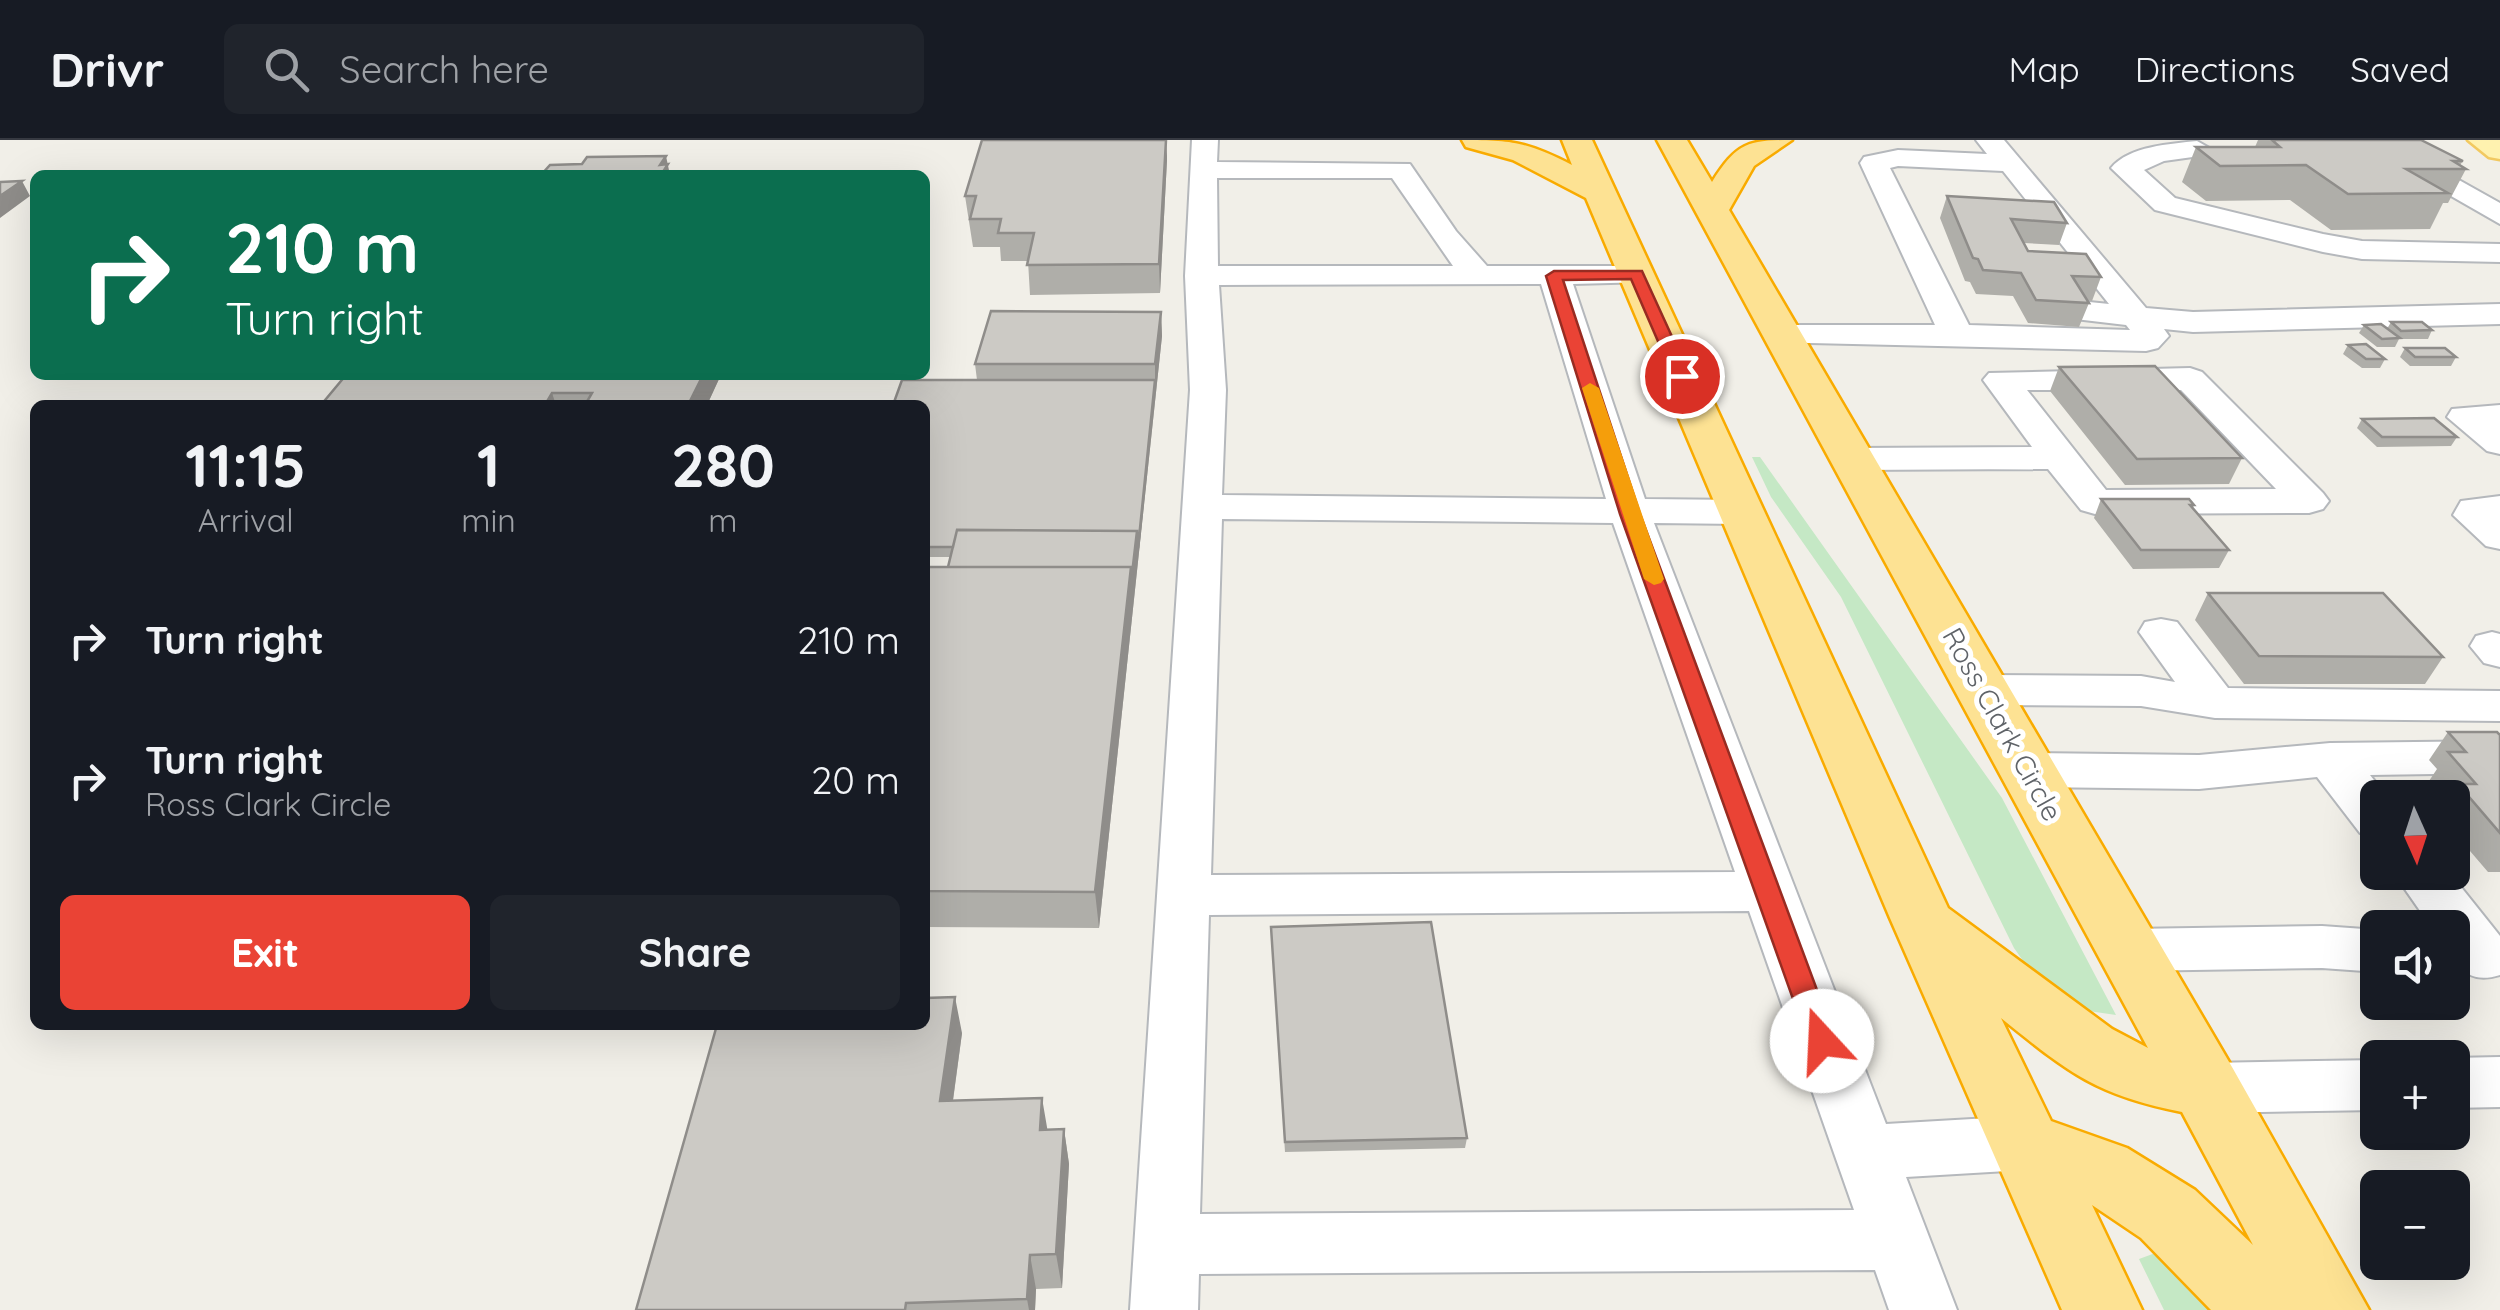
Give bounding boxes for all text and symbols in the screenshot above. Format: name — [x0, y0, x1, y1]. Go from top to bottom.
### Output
search box — [224, 24, 924, 114]
text: Drivr — [50, 39, 164, 99]
icon: search — [259, 42, 314, 97]
text: Search here — [339, 45, 549, 93]
text: Map — [2008, 47, 2080, 91]
text: Directions — [2135, 47, 2295, 91]
text: Saved — [2350, 47, 2450, 91]
text: 210 m — [225, 203, 419, 291]
icon: right — [60, 210, 190, 340]
text: Turn right — [225, 290, 424, 346]
pin — [1640, 334, 1725, 419]
icon: arrive — [1655, 349, 1710, 404]
text: 11:15 — [185, 427, 306, 502]
text: 1 — [477, 427, 500, 502]
text: 280 — [671, 427, 775, 502]
text: Arrival — [198, 500, 294, 540]
text: min — [461, 500, 516, 540]
text: m — [708, 500, 738, 540]
icon: right — [60, 613, 115, 668]
text: Turn right — [145, 616, 324, 664]
text: 210 m — [797, 616, 900, 664]
street label: Ross Clark Circle — [1935, 621, 2071, 827]
text: Turn right — [145, 736, 324, 784]
icon: right — [60, 753, 115, 808]
text: 20 m — [811, 756, 900, 804]
north arrow — [2360, 780, 2470, 890]
map controls — [2360, 780, 2470, 1280]
text: Ross Clark Circle — [145, 784, 391, 824]
button: Exit — [60, 895, 470, 1010]
button: Share — [490, 895, 900, 1010]
button: sound — [2360, 910, 2470, 1020]
position arrow — [1770, 989, 1874, 1093]
button: + — [2360, 1040, 2470, 1150]
button: − — [2360, 1170, 2470, 1280]

